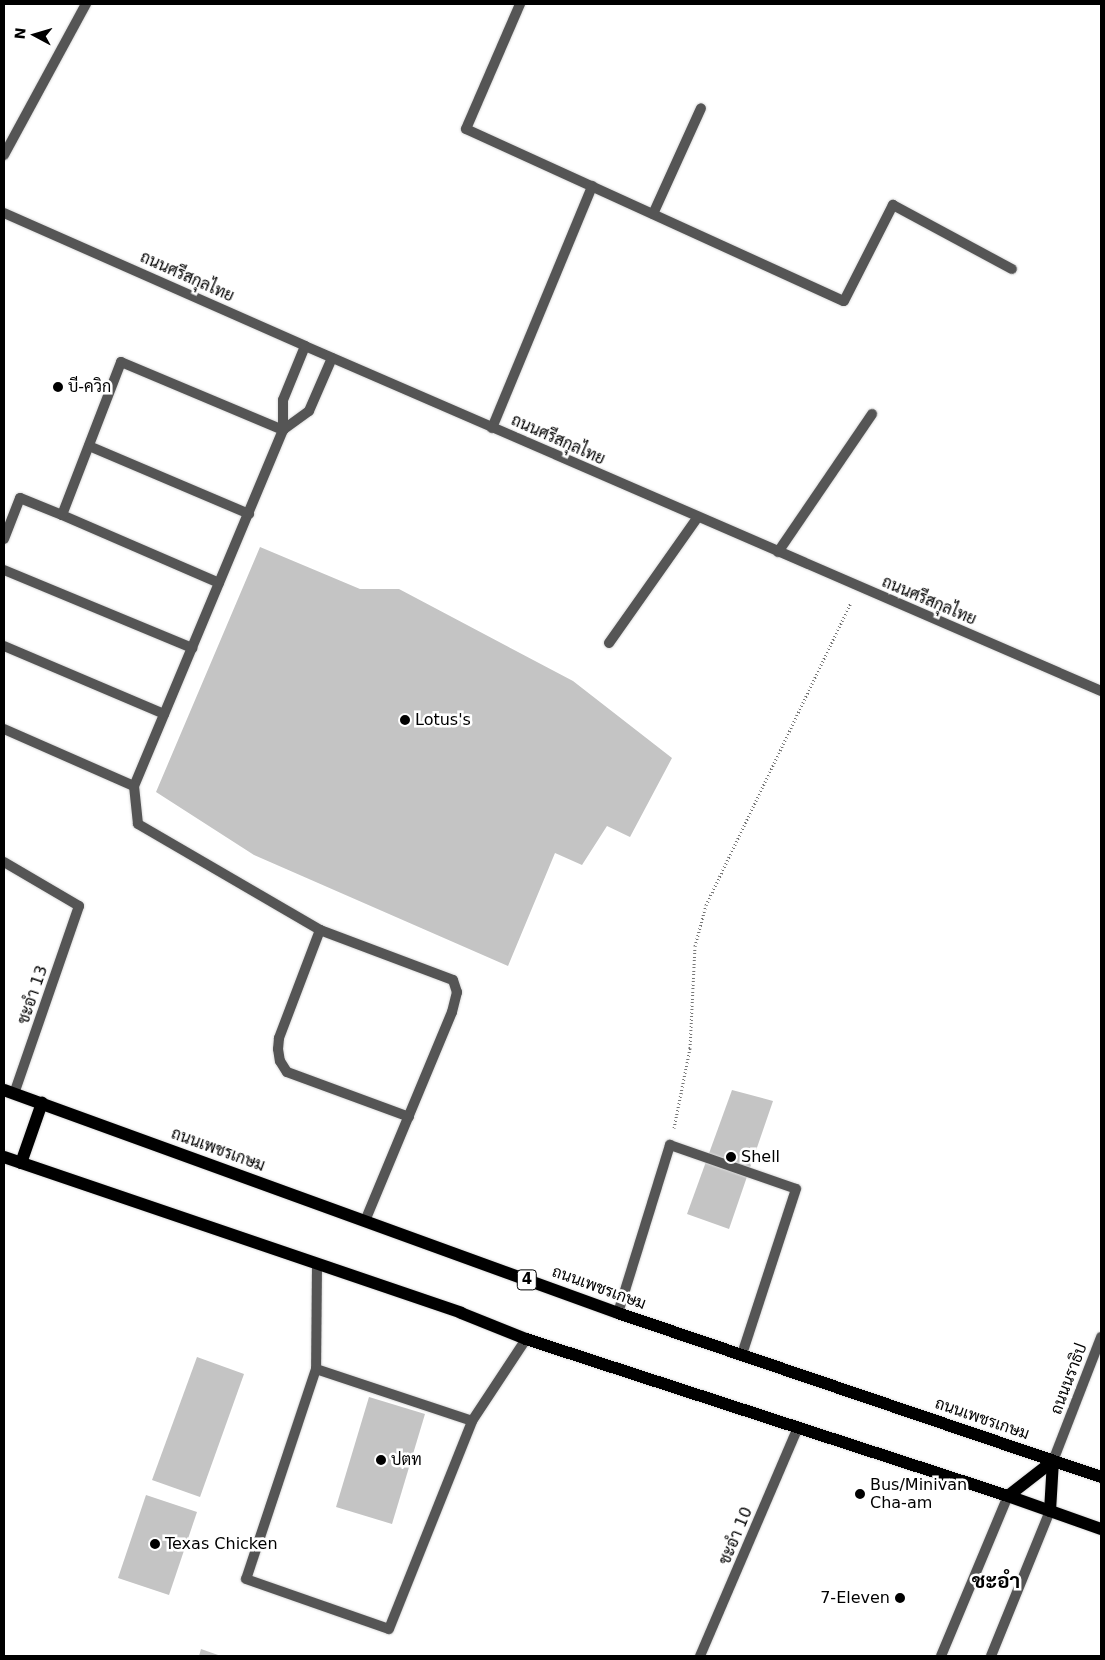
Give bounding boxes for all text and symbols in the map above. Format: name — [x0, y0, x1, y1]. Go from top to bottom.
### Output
north arrow — [10, 10, 60, 60]
text: N — [12, 27, 29, 40]
street label: ถนนศรีสกุลไทย — [137, 248, 237, 306]
place label: บี-ควิก — [68, 377, 111, 397]
marker: บี-ควิก — [52, 381, 64, 393]
street label: ถนนศรีสกุลไทย — [508, 411, 608, 469]
street label: ถนนศรีสกุลไทย — [879, 572, 979, 630]
place label: Lotus's — [415, 710, 471, 730]
marker: Lotus's — [399, 714, 411, 726]
street label: ชะอำ 13 — [14, 963, 52, 1027]
street label: ถนนเพชรเกษม — [168, 1124, 268, 1176]
place label: Shell — [741, 1147, 780, 1167]
marker: Shell — [725, 1151, 737, 1163]
street label: ถนนเพชรเกษม — [549, 1262, 649, 1314]
road number: 4 — [516, 1268, 538, 1292]
street label: ถนนนราธิป — [1047, 1341, 1091, 1417]
street label: ถนนเพชรเกษม — [932, 1394, 1032, 1444]
place label: ปตท — [391, 1450, 422, 1470]
marker: ปตท — [375, 1454, 387, 1466]
place label: Bus/Minivan Cha-am — [870, 1475, 967, 1513]
marker: Bus/Minivan Cha-am — [854, 1488, 866, 1500]
street label: ชะอำ 10 — [715, 1504, 757, 1568]
place label: Texas Chicken — [165, 1534, 278, 1554]
marker: Texas Chicken — [149, 1538, 161, 1550]
district label: ชะอำ — [972, 1568, 1020, 1594]
place label: 7-Eleven — [820, 1588, 890, 1608]
marker: 7-Eleven — [894, 1592, 906, 1604]

